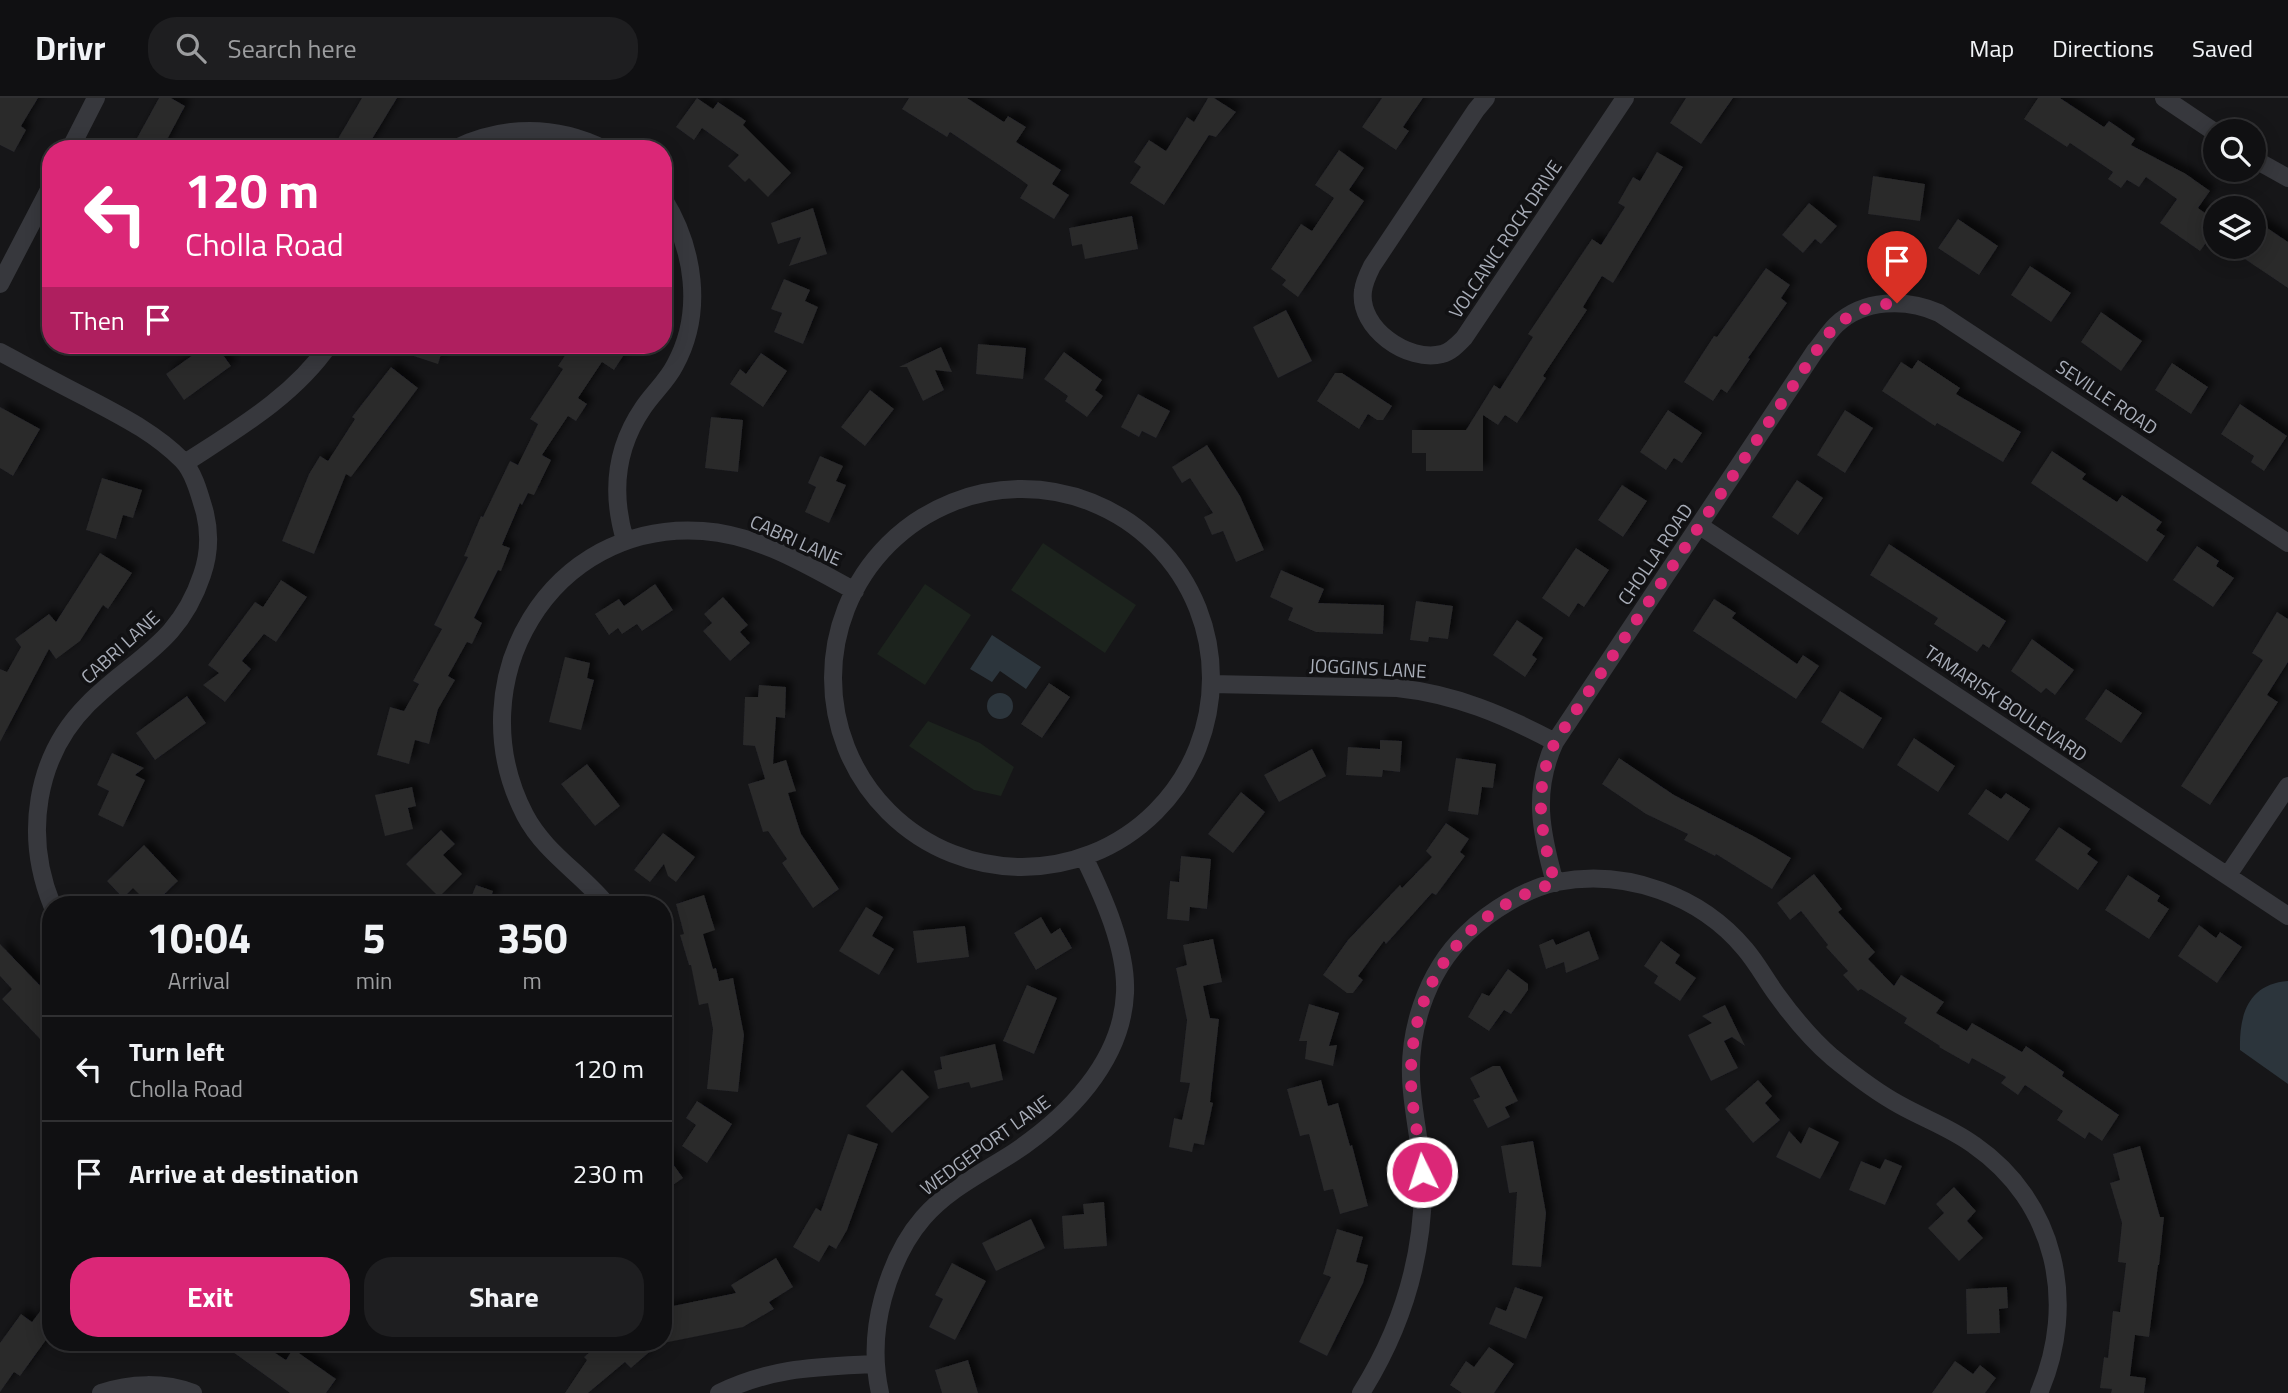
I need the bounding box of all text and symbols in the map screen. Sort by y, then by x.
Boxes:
search box [148,17,638,80]
text: Drivr [35,23,106,73]
icon: search [172,29,210,67]
text: Search here [228,29,357,68]
text: Map [1969,30,2014,66]
text: Directions [2052,30,2154,66]
text: Saved [2192,30,2253,66]
map controls [2203,119,2266,259]
button: search [2203,119,2266,182]
text: 120 m [185,152,319,227]
street label: VOLCANIC ROCK DRIVE [1441,154,1569,324]
icon: left [70,168,161,259]
button: layers [2203,196,2266,259]
text: Cholla Road [185,220,344,268]
pin [1867,231,1927,303]
icon: arrive [1878,242,1916,280]
text: Then [70,301,125,340]
icon: arrive [139,301,177,339]
street label: SEVILLE ROAD [2051,352,2164,441]
street label: CHOLLA ROAD [1610,497,1699,610]
street label: CABRI LANE [746,506,847,573]
street label: CABRI LANE [74,603,166,690]
street label: TAMARISK BOULEVARD [1919,637,2094,768]
street label: JOGGINS LANE [1309,650,1427,685]
text: 10:04 [146,905,251,969]
text: 5 [362,905,386,969]
text: 350 [497,905,567,969]
text: Arrival [168,963,230,998]
text: min [356,963,392,998]
text: m [523,963,542,998]
text: Turn left [129,1032,224,1071]
text: 120 m [573,1049,644,1088]
icon: left [70,1050,108,1088]
text: Cholla Road [129,1071,243,1106]
street label: WEDGEPORT LANE [913,1087,1056,1202]
position arrow [1385,1135,1459,1209]
text: Arrive at destination [129,1154,359,1193]
text: 230 m [573,1154,644,1193]
icon: arrive [70,1155,108,1193]
button: Exit [70,1257,350,1337]
button: Share [364,1257,644,1337]

